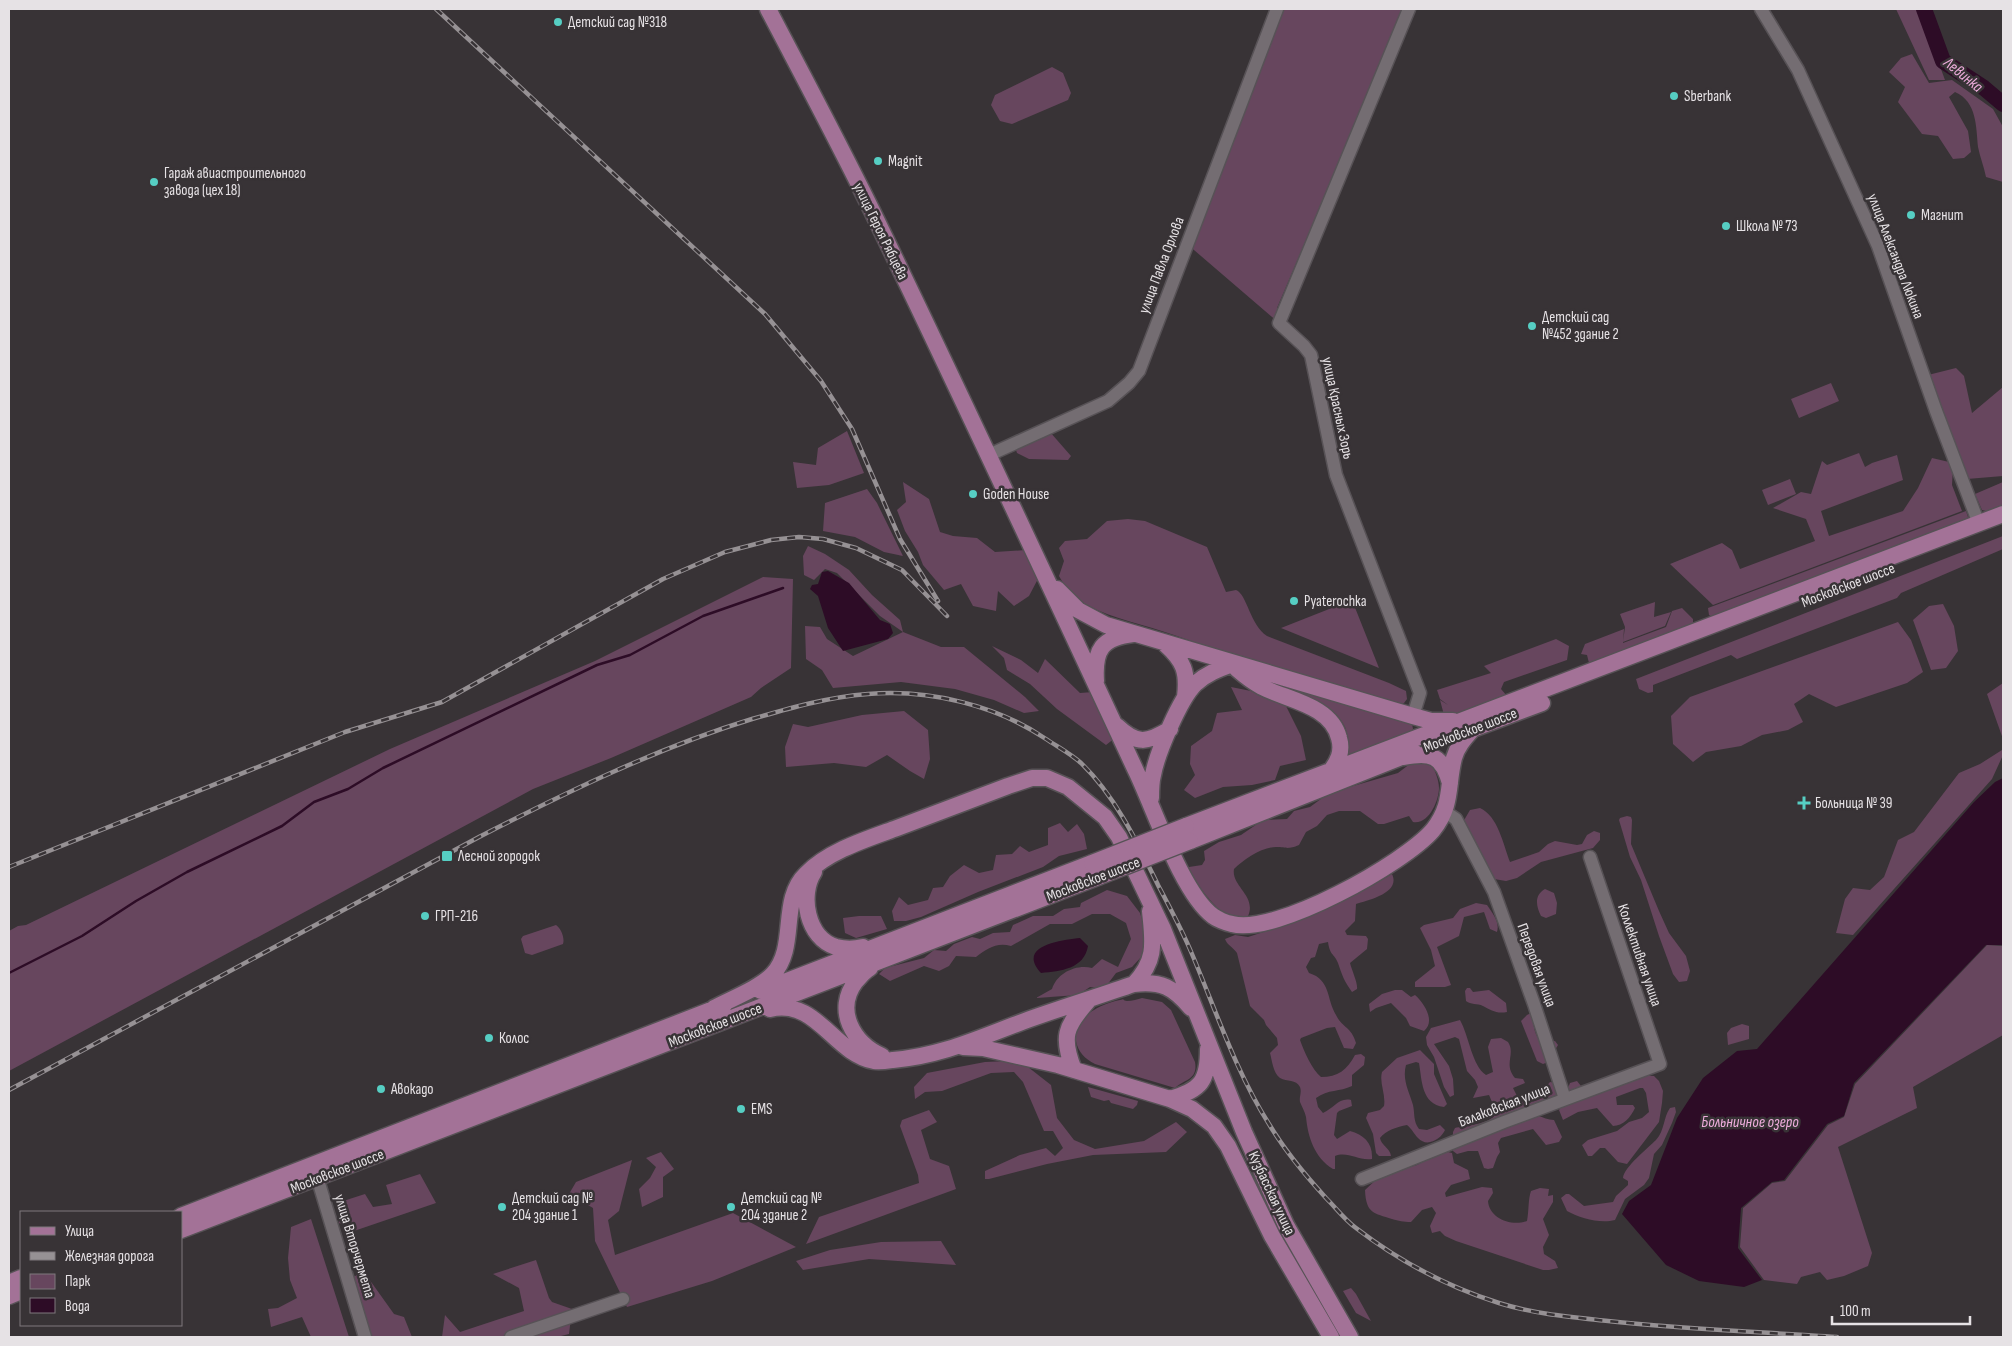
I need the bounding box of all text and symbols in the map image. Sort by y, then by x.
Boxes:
place label: Детский сад №318 [568,13,667,32]
marker: Детский сад №318 [552,16,564,28]
water label: Левинка [1939,53,1987,97]
place label: Sberbank [1684,87,1731,106]
marker: Sberbank [1668,90,1680,102]
place label: Magnit [888,152,923,171]
marker: Magnit [872,155,884,167]
place label: Гараж авиастроительного завода (цех 18) [164,164,306,200]
marker: Гараж авиастроительного завода (цех 18) [148,176,160,188]
street label: улица Героя Рябцева [849,180,912,283]
street label: улица Александра Люкина [1863,191,1928,322]
place label: Магнит [1921,206,1963,225]
marker: Магнит [1905,209,1917,221]
street label: улица Павла Орлова [1134,214,1189,316]
place label: Школа № 73 [1736,217,1798,236]
marker: Школа № 73 [1720,220,1732,232]
place label: Детский сад №452 здание 2 [1542,308,1619,344]
marker: Детский сад №452 здание 2 [1526,320,1538,332]
street label: улица Красных Зорь [1317,355,1358,461]
place label: Goden House [983,485,1049,504]
marker: Goden House [967,488,979,500]
street label: Московское шоссе [1799,559,1898,612]
place label: Pyaterochka [1304,592,1367,611]
marker: Pyaterochka [1288,595,1300,607]
street label: Московское шоссе [1421,704,1520,757]
place label: Больница № 39 [1815,794,1893,813]
marker: Больница № 39 [1797,796,1811,810]
place label: Лесной городок [457,847,540,866]
marker: Лесной городок [440,849,454,863]
street label: Московское шоссе [1044,853,1143,906]
street label: Коллективная улица [1613,901,1666,1009]
place label: ГРП-216 [435,907,478,926]
marker: ГРП-216 [419,910,431,922]
street label: Передовая улица [1513,921,1561,1010]
street label: Московское шоссе [666,999,765,1052]
place label: Колос [499,1029,529,1048]
marker: Колос [483,1032,495,1044]
street label: Балаковская улица [1456,1079,1553,1132]
place label: Авокадо [390,1080,434,1099]
marker: Авокадо [375,1083,387,1095]
place label: EMS [751,1100,773,1119]
marker: EMS [735,1103,747,1115]
water label: Больничное озеро [1701,1113,1799,1132]
street label: Московское шоссе [288,1145,387,1198]
street label: Кузбасская улица [1244,1148,1299,1238]
place label: Детский сад № 204 здание 1 [512,1189,593,1225]
place label: Детский сад № 204 здание 2 [741,1189,822,1225]
street label: улица Вторчермета [330,1192,379,1300]
marker: Детский сад № 204 здание 1 [496,1201,508,1213]
marker: Детский сад № 204 здание 2 [725,1201,737,1213]
legend [20,1211,182,1326]
text: Улица [65,1222,94,1241]
text: Железная дорога [65,1247,154,1266]
text: Парк [65,1272,91,1291]
scale bar [1832,1294,1970,1326]
text: Вода [65,1297,90,1316]
text: 100 m [1840,1302,1871,1321]

